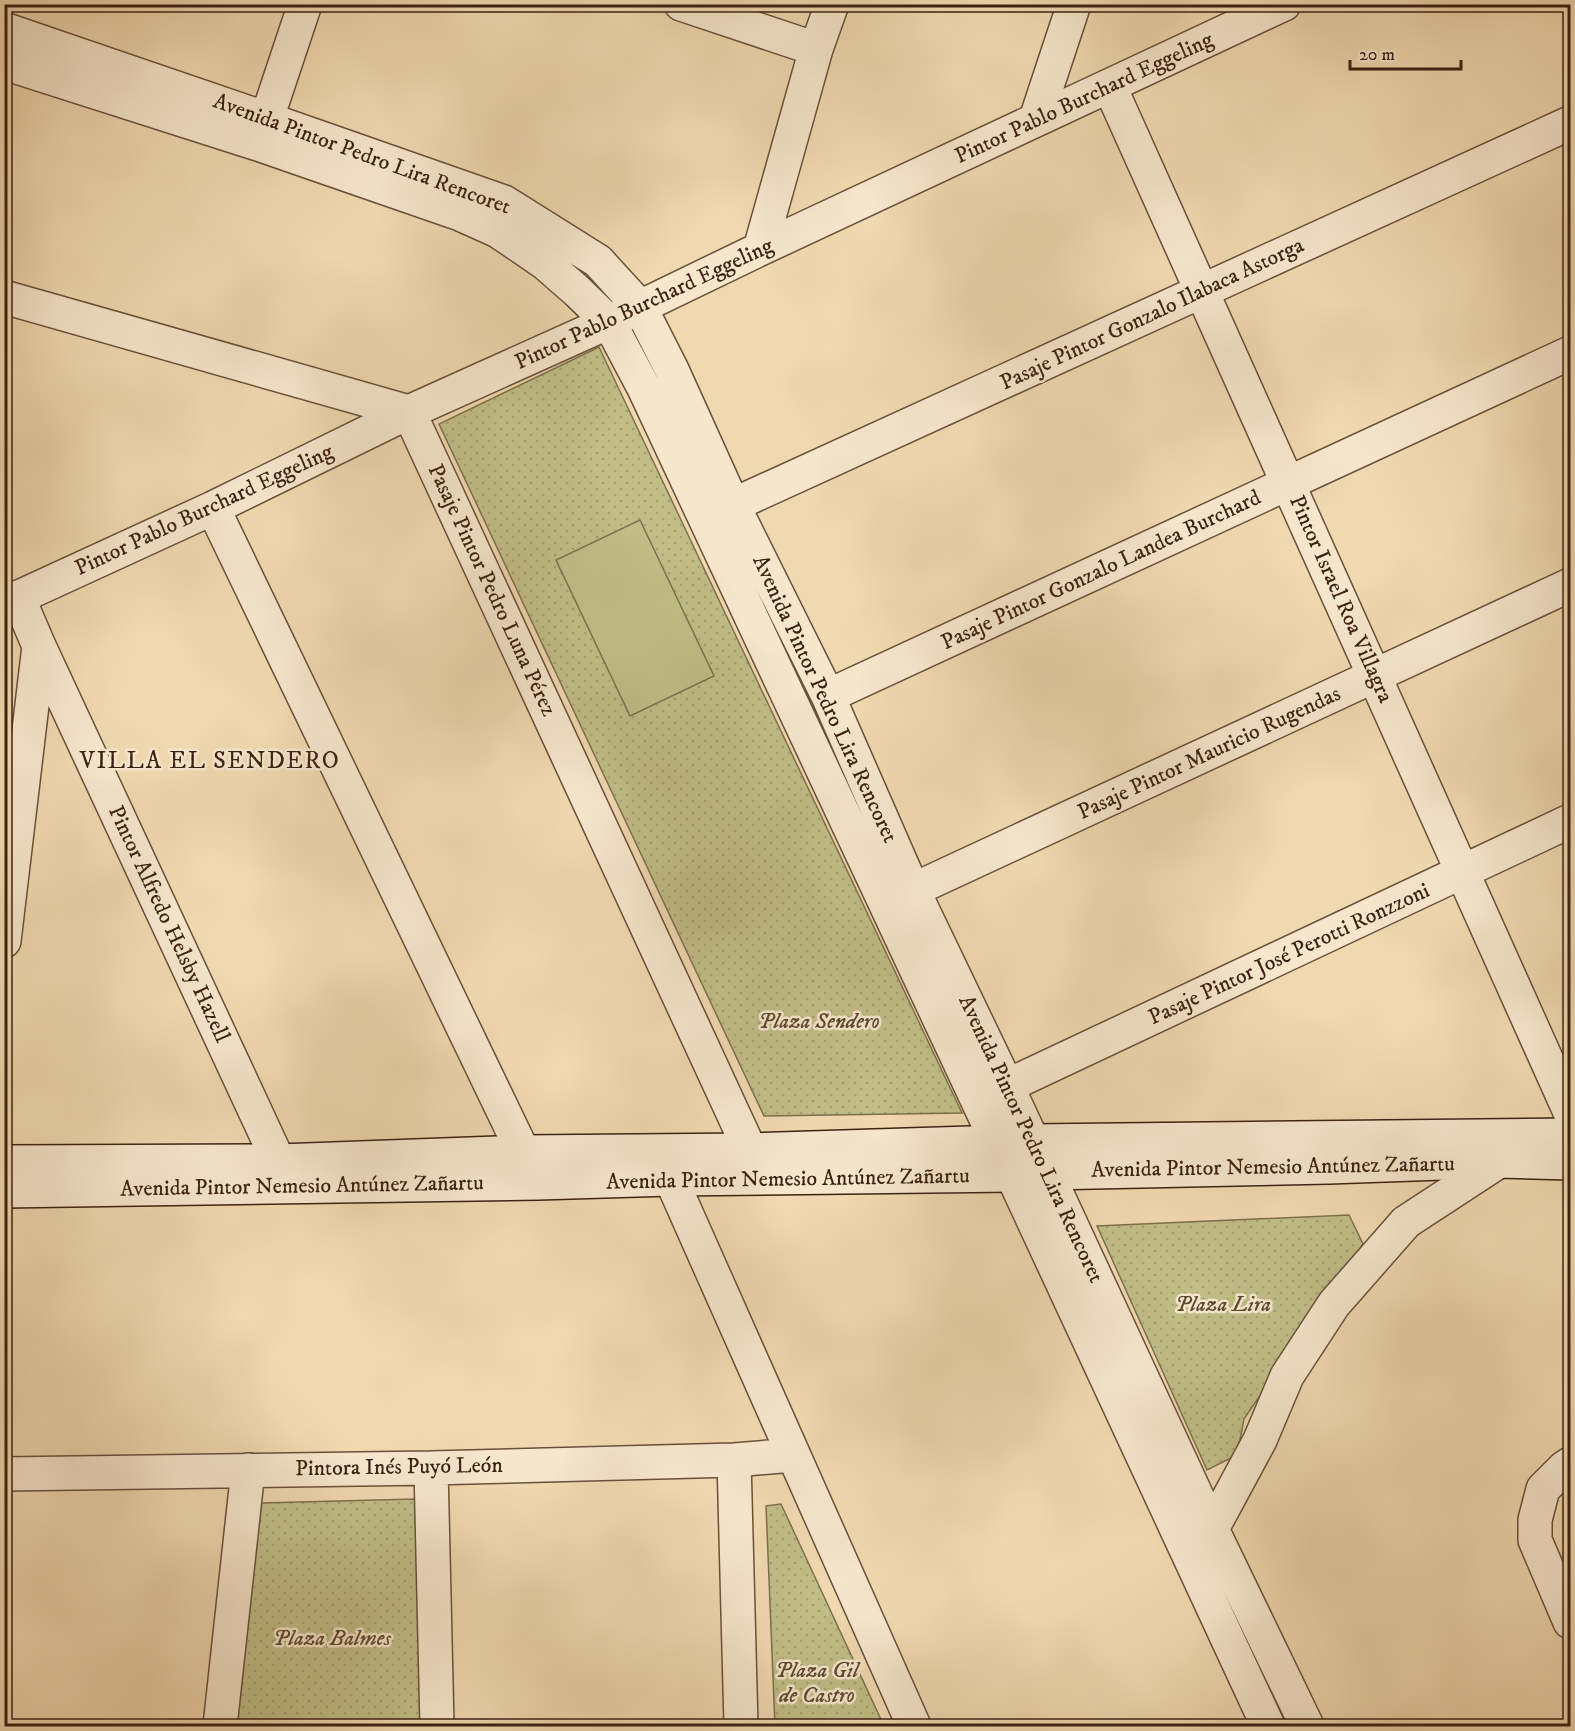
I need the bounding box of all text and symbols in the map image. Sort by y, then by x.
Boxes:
street label: Pintor Pablo Burchard Eggeling [950,26,1218,170]
scale bar [1350,33,1461,71]
text: 20 m [1359,44,1395,66]
street label: Avenida Pintor Pedro Lira Rencoret [210,88,514,220]
street label: Pasaje Pintor Gonzalo Ilabaca Astorga [996,231,1309,396]
street label: Pintor Pablo Burchard Eggeling [510,232,778,376]
street label: Pintor Pablo Burchard Eggeling [70,438,338,582]
street label: Pasaje Pintor Pedro Luna Pérez [422,460,563,721]
street label: Pasaje Pintor Gonzalo Landea Burchard [937,484,1265,656]
street label: Pintor Israel Roa Villagra [1283,491,1399,708]
street label: Avenida Pintor Pedro Lira Rencoret [746,551,904,847]
street label: Pasaje Pintor Mauricio Rugendas [1073,680,1345,826]
district label: VILLA EL SENDERO [79,746,340,776]
street label: Pintor Alfredo Helsby Hazell [102,801,236,1047]
street label: Pasaje Pintor José Perotti Ronzzoni [1144,877,1434,1031]
street label: Avenida Pintor Pedro Lira Rencoret [952,991,1110,1287]
park label: Plaza Sendero [758,1008,880,1035]
street label: Avenida Pintor Nemesio Antúnez Zañartu [1091,1150,1455,1184]
street label: Avenida Pintor Nemesio Antúnez Zañartu [606,1162,970,1196]
street label: Avenida Pintor Nemesio Antúnez Zañartu [120,1169,484,1203]
park label: Plaza Lira [1175,1291,1271,1318]
street label: Pintora Inés Puyó León [295,1452,504,1482]
park label: Plaza Balmes [273,1625,392,1652]
park label: Plaza Gil de Castro [775,1657,861,1709]

